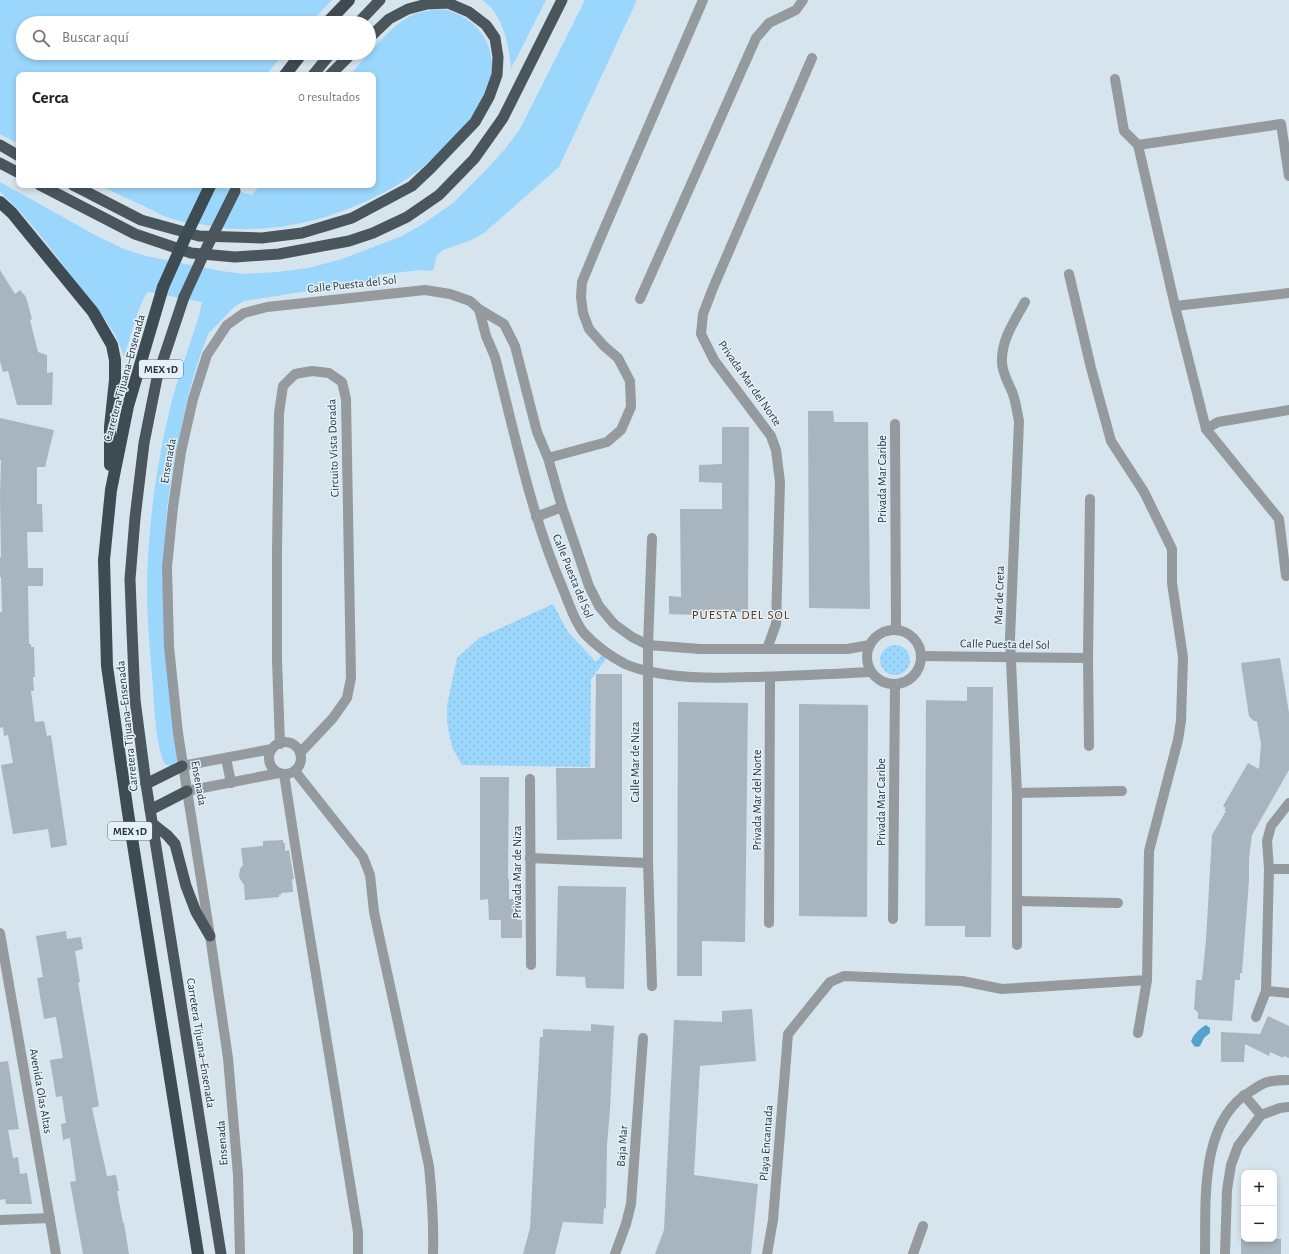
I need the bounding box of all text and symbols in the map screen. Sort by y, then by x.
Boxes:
search box [16,16,376,60]
icon: search [30,27,52,49]
text: Buscar aquí [62,30,129,45]
text: Cerca [32,89,69,106]
text: 0 resultados [298,91,360,104]
street label: Calle Puesta del Sol [307,273,397,295]
street label: Carretera Tijuana–Ensenada [101,313,148,443]
street label: Privada Mar del Norte [716,338,784,428]
road number: MEX 1D [139,360,183,378]
street label: Circuito Vista Dorada [325,398,341,497]
street label: Privada Mar Caribe [876,435,888,523]
street label: Ensenada [158,437,178,484]
street label: Calle Puesta del Sol [551,532,595,620]
street label: Mar de Creta [992,565,1006,625]
district label: PUESTA DEL SOL [692,609,790,622]
street label: Calle Puesta del Sol [960,637,1050,651]
street label: Carretera Tijuana–Ensenada [114,660,141,792]
street label: Calle Mar de Niza [629,721,641,803]
street label: Privada Mar del Norte [751,749,763,851]
street label: Privada Mar Caribe [875,758,887,846]
street label: Ensenada [189,760,209,807]
road number: MEX 1D [108,822,152,840]
street label: Privada Mar de Niza [511,825,523,918]
street label: Carretera Tijuana–Ensenada [184,977,217,1109]
street label: Avenida Olas Altas [28,1047,54,1135]
street label: Playa Encantada [757,1104,776,1181]
street label: Ensenada [214,1120,230,1166]
street label: Baja Mar [615,1125,630,1167]
map controls [1241,1170,1277,1242]
button: + [1241,1170,1277,1206]
button: − [1241,1206,1277,1242]

